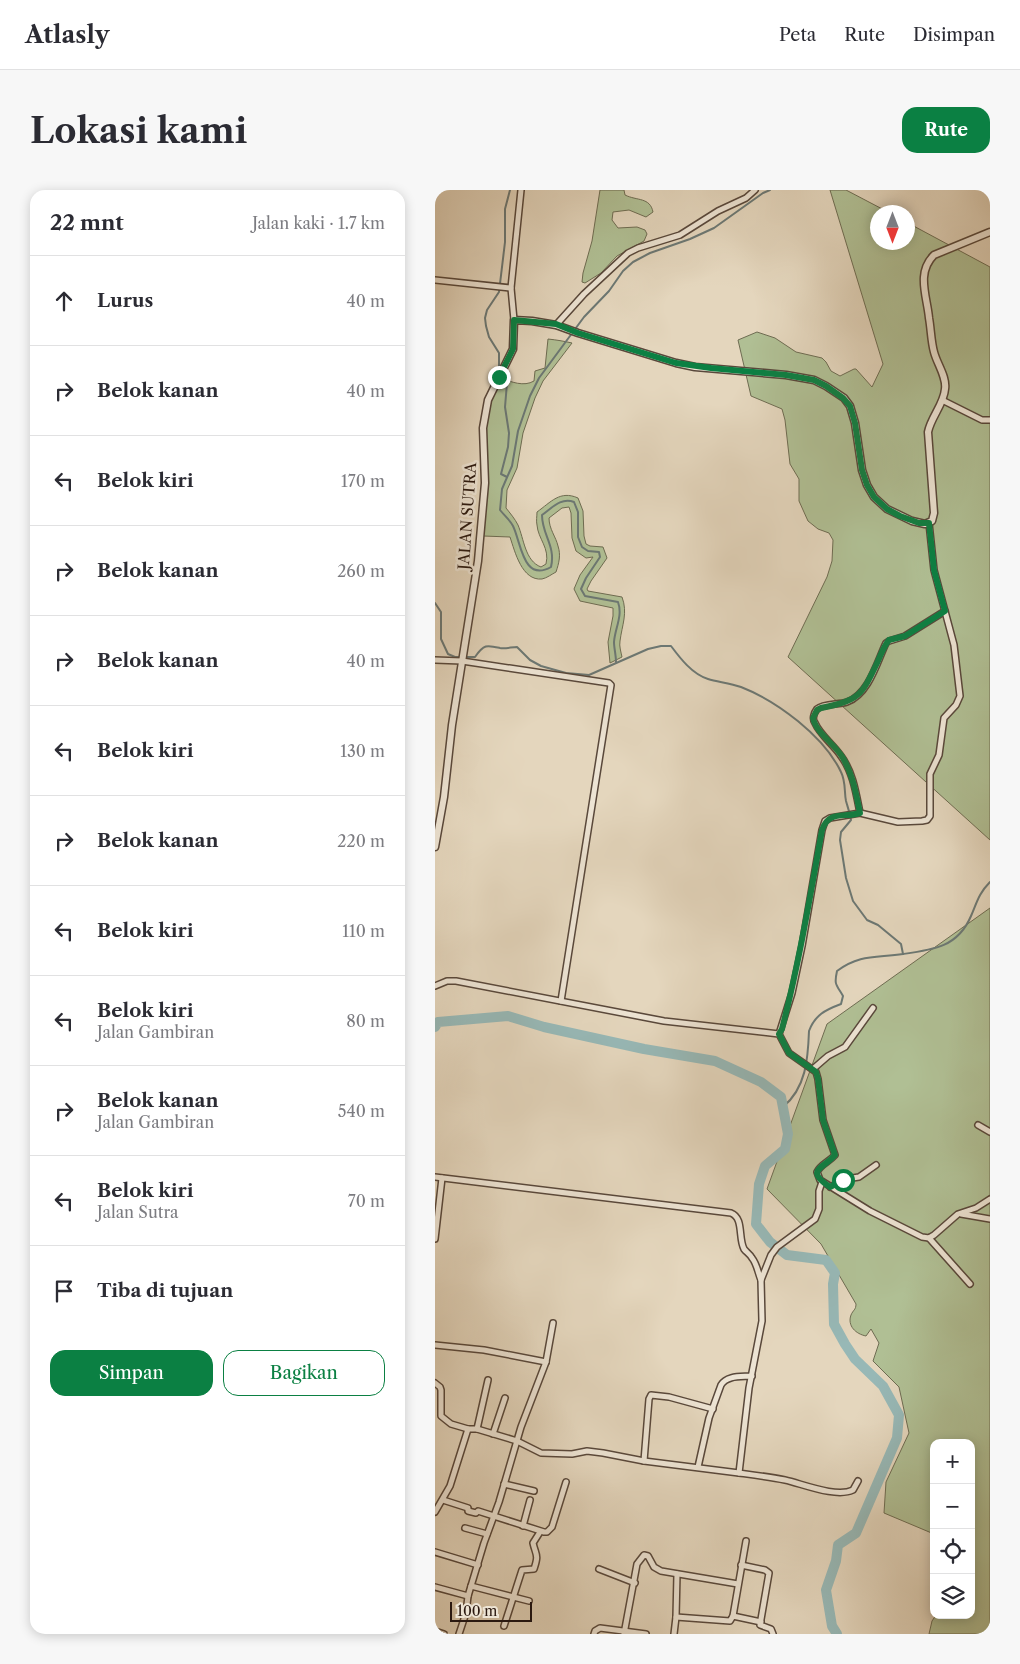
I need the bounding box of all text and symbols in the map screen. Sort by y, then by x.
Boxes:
text: Atlasly [25,20,109,49]
text: Peta [779,24,816,46]
text: Rute [844,24,885,46]
text: Disimpan [913,24,995,46]
button: Rute [902,107,990,153]
text: Lokasi kami [30,109,247,152]
north arrow [870,205,915,250]
text: 22 mnt [50,210,124,235]
text: Jalan kaki · 1.7 km [252,213,385,233]
icon: ahead [50,287,78,315]
text: Lurus [97,289,153,312]
text: 40 m [346,291,385,311]
route end [488,366,511,389]
icon: right [50,377,78,405]
text: Belok kanan [97,379,219,402]
text: 40 m [346,381,385,401]
street label: JALAN SUTRA [454,461,480,572]
icon: left [50,467,78,495]
text: Belok kiri [97,469,194,492]
text: 170 m [341,471,385,491]
icon: right [50,557,78,585]
text: Belok kanan [97,559,219,582]
text: 260 m [337,561,385,581]
icon: right [50,647,78,675]
text: Belok kanan [97,649,219,672]
text: 40 m [346,651,385,671]
icon: left [50,737,78,765]
text: Belok kiri [97,739,194,762]
text: 130 m [340,741,385,761]
icon: right [50,827,78,855]
text: Belok kanan [97,829,219,852]
text: 220 m [337,831,385,851]
icon: left [50,917,78,945]
text: Belok kiri [97,919,194,942]
text: 110 m [342,921,385,941]
text: Belok kiri [97,999,194,1022]
icon: left [50,1007,78,1035]
text: 80 m [346,1011,385,1031]
text: Jalan Gambiran [97,1022,214,1042]
text: Belok kanan [97,1089,219,1112]
icon: right [50,1097,78,1125]
text: 540 m [338,1101,385,1121]
text: Jalan Gambiran [97,1112,214,1132]
route start [832,1169,855,1192]
text: Belok kiri [97,1179,194,1202]
icon: left [50,1187,78,1215]
text: 70 m [348,1191,385,1211]
text: Jalan Sutra [97,1202,179,1222]
icon: arrive [50,1277,78,1305]
text: Tiba di tujuan [97,1279,233,1302]
button: Simpan [50,1350,213,1396]
button: Bagikan [223,1350,385,1396]
map controls [930,1439,975,1619]
button: + [930,1439,975,1484]
button: − [930,1484,975,1529]
button: locate [930,1529,975,1574]
button: layers [930,1574,975,1619]
scale bar [450,1599,533,1622]
text: 100 m [457,1602,497,1620]

